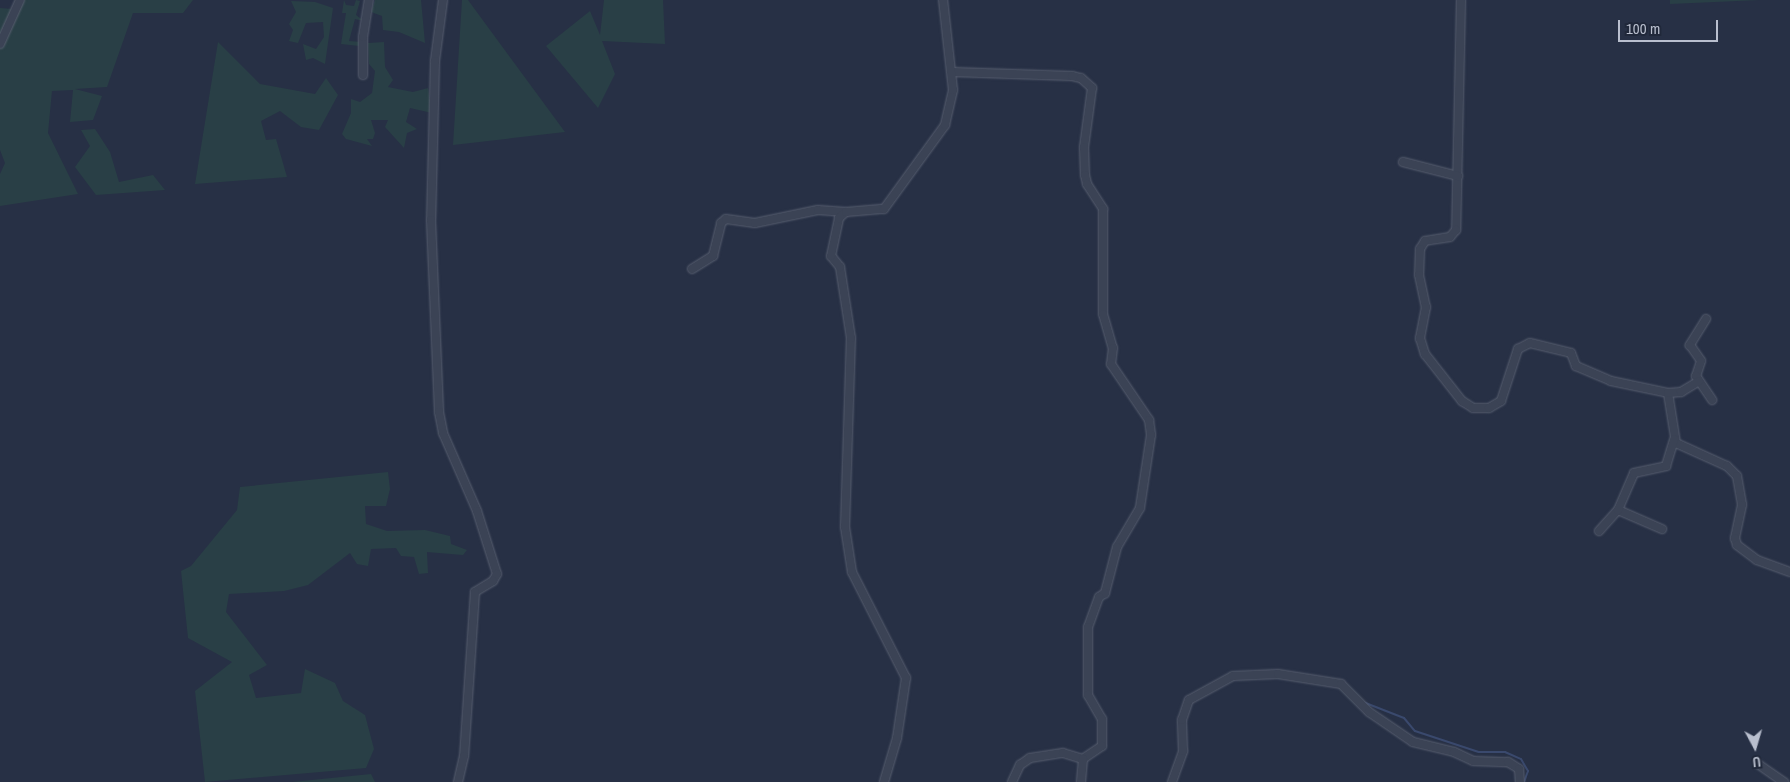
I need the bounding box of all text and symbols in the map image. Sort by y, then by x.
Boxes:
scale bar [1620,10,1720,42]
text: 100 m [1626,18,1660,39]
north arrow [1730,722,1780,772]
text: U [1752,753,1762,771]

